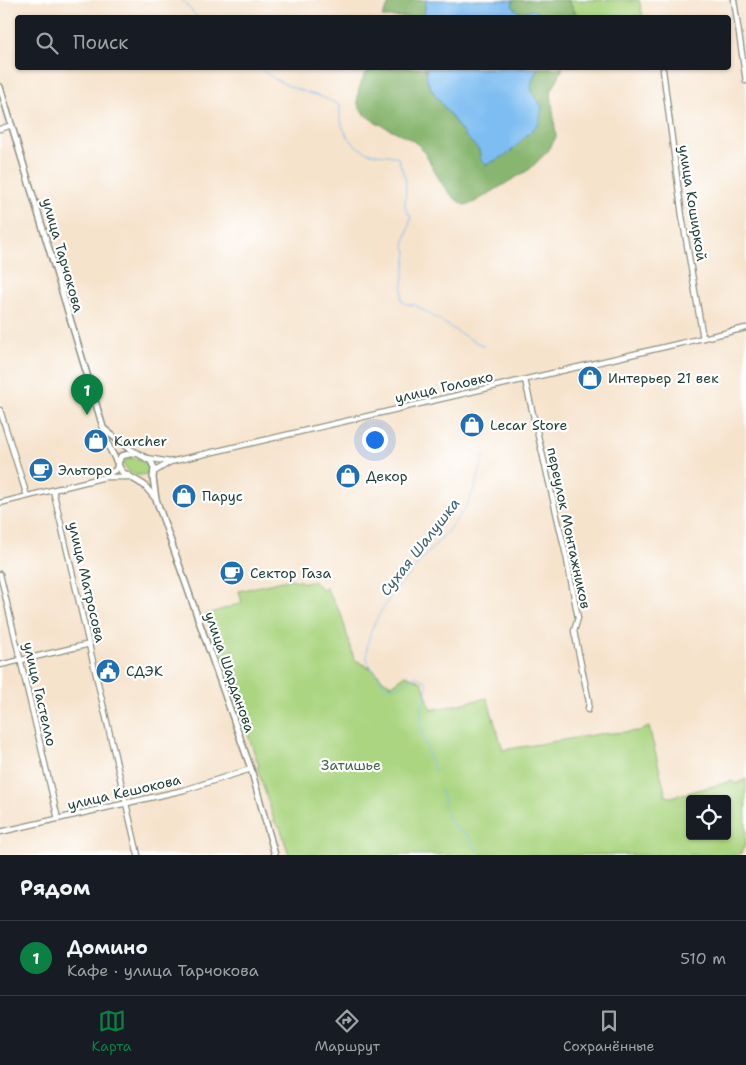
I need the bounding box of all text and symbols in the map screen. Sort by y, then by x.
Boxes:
search box [15,15,731,70]
icon: search [33,29,61,57]
text: Поиск [73,30,128,55]
street label: улица Коширкой [675,143,711,263]
street label: улица Тарчокова [38,196,88,314]
shop icon: Интерьер 21 век [577,365,603,391]
street label: улица Головко [393,367,495,407]
place label: Интерьер 21 век [608,369,719,387]
pin: 1 [71,374,103,415]
shop icon: Lecar Store [459,412,485,438]
place label: Lecar Store [490,416,567,434]
your location [362,427,388,453]
shop icon: Kаrcher [83,428,109,454]
place label: Kаrcher [114,432,168,450]
street label: переулок Монтажников [543,446,595,610]
cafe icon: Эльторо [28,457,54,483]
place label: Эльторо [58,461,112,479]
shop icon: Декор [335,463,361,489]
place label: Декор [366,467,408,485]
shop icon: Парус [171,483,197,509]
place label: Парус [202,487,243,505]
water label: Сухая Шалушка [375,494,465,600]
street label: улица Матросова [64,520,110,645]
cafe icon: Сектор Газа [219,560,245,586]
place label: Сектор Газа [250,564,332,582]
street label: улица Шарданова [201,609,259,735]
street label: улица Гастелло [19,640,61,748]
public building icon: СДЭК [95,658,121,684]
place label: СДЭК [126,662,163,680]
park label: Затишье [321,756,381,774]
street label: улица Кешокова [66,770,183,814]
map controls [686,795,731,840]
button: locate [686,795,731,840]
text: Рядом [20,874,90,902]
text: Домино [67,935,148,960]
text: 1 [32,948,40,969]
text: 510 m [680,948,726,969]
text: Кафе · улица Тарчокова [67,960,259,981]
tab: Карта [92,1007,132,1055]
tab: Маршрут [315,1007,380,1055]
tab: Сохранённые [563,1007,654,1055]

